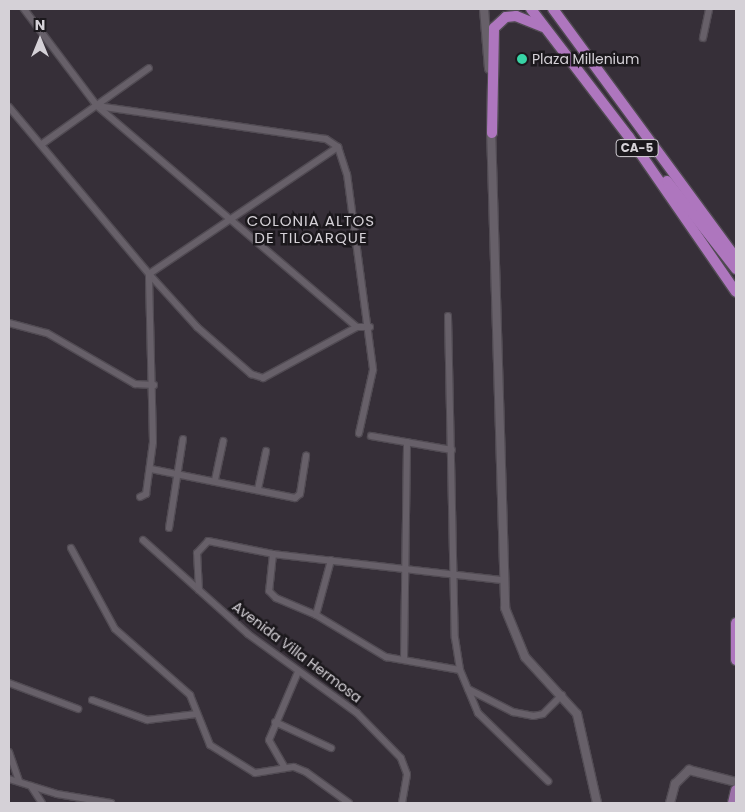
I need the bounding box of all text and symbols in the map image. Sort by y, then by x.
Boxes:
north arrow [15,15,65,65]
text: N [35,15,45,35]
place label: Plaza Millenium [532,51,639,67]
marker: Plaza Millenium [516,53,528,65]
road number: CA-5 [614,138,660,158]
district label: COLONIA ALTOS DE TILOARQUE [245,211,377,246]
street label: Avenida Villa Hermosa [229,598,365,706]

